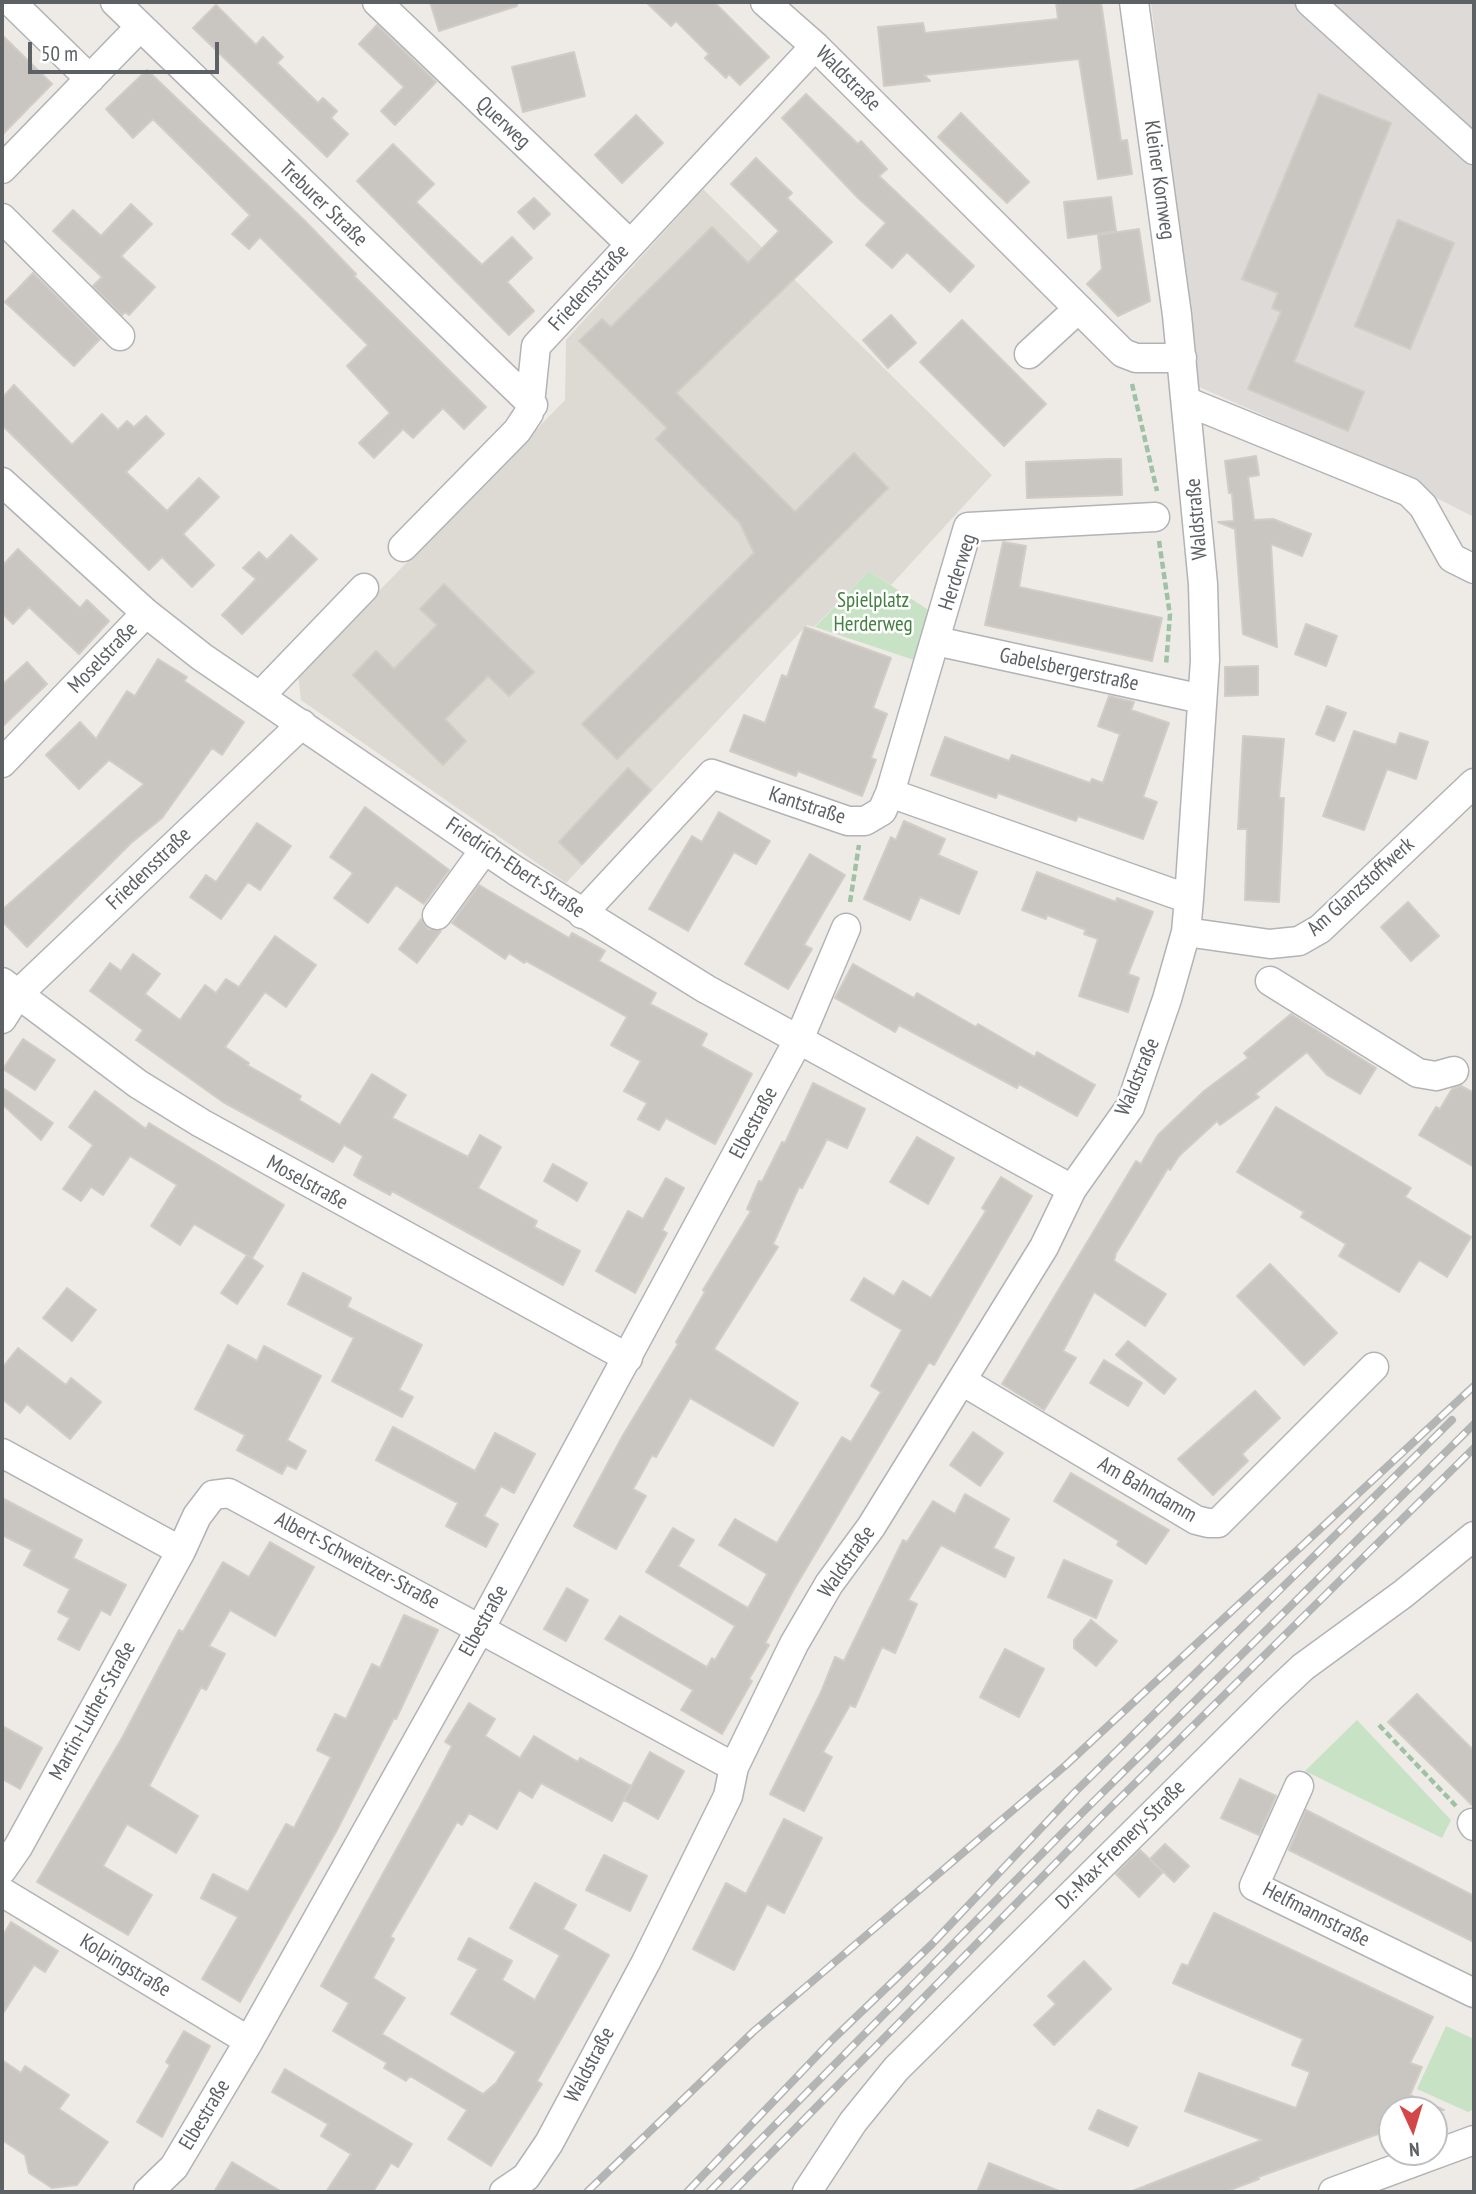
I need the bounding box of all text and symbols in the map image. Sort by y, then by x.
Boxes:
scale bar [32,28,222,72]
text: 50 m [41,40,78,67]
street label: Waldstraße [810,41,886,117]
street label: Querweg [471,92,535,154]
street label: Kleiner Kornweg [1138,119,1180,241]
street label: Treburer Straße [274,156,372,252]
street label: Friedensstraße [544,240,634,336]
street label: Waldstraße [1181,477,1213,561]
street label: Herderweg [934,531,982,613]
park label: Spielplatz Herderweg [834,588,912,638]
street label: Moselstraße [63,617,143,699]
street label: Gabelsbergerstraße [997,643,1141,697]
street label: Kantstraße [765,782,849,830]
street label: Friedrich-Ebert-Straße [441,812,589,924]
street label: Friedensstraße [102,823,196,915]
street label: Am Glanzstoffwerk [1302,832,1420,942]
street label: Waldstraße [1110,1034,1166,1120]
street label: Elbestraße [725,1083,783,1163]
street label: Moselstraße [262,1150,352,1216]
street label: Am Bahndamm [1093,1452,1201,1528]
street label: Albert-Schweitzer-Straße [270,1507,444,1615]
street label: Waldstraße [813,1521,881,1603]
street label: Elbestraße [454,1581,514,1661]
street label: Martin-Luther-Straße [44,1637,142,1785]
street label: Dr.-Max-Fremery-Straße [1051,1775,1191,1915]
street label: Helfmannstraße [1258,1877,1374,1953]
street label: Kolpingstraße [75,1929,175,2003]
street label: Waldstraße [560,2023,620,2107]
street label: Elbestraße [174,2075,236,2155]
north arrow [1378,2096,1448,2166]
text: N [1408,2138,1420,2162]

